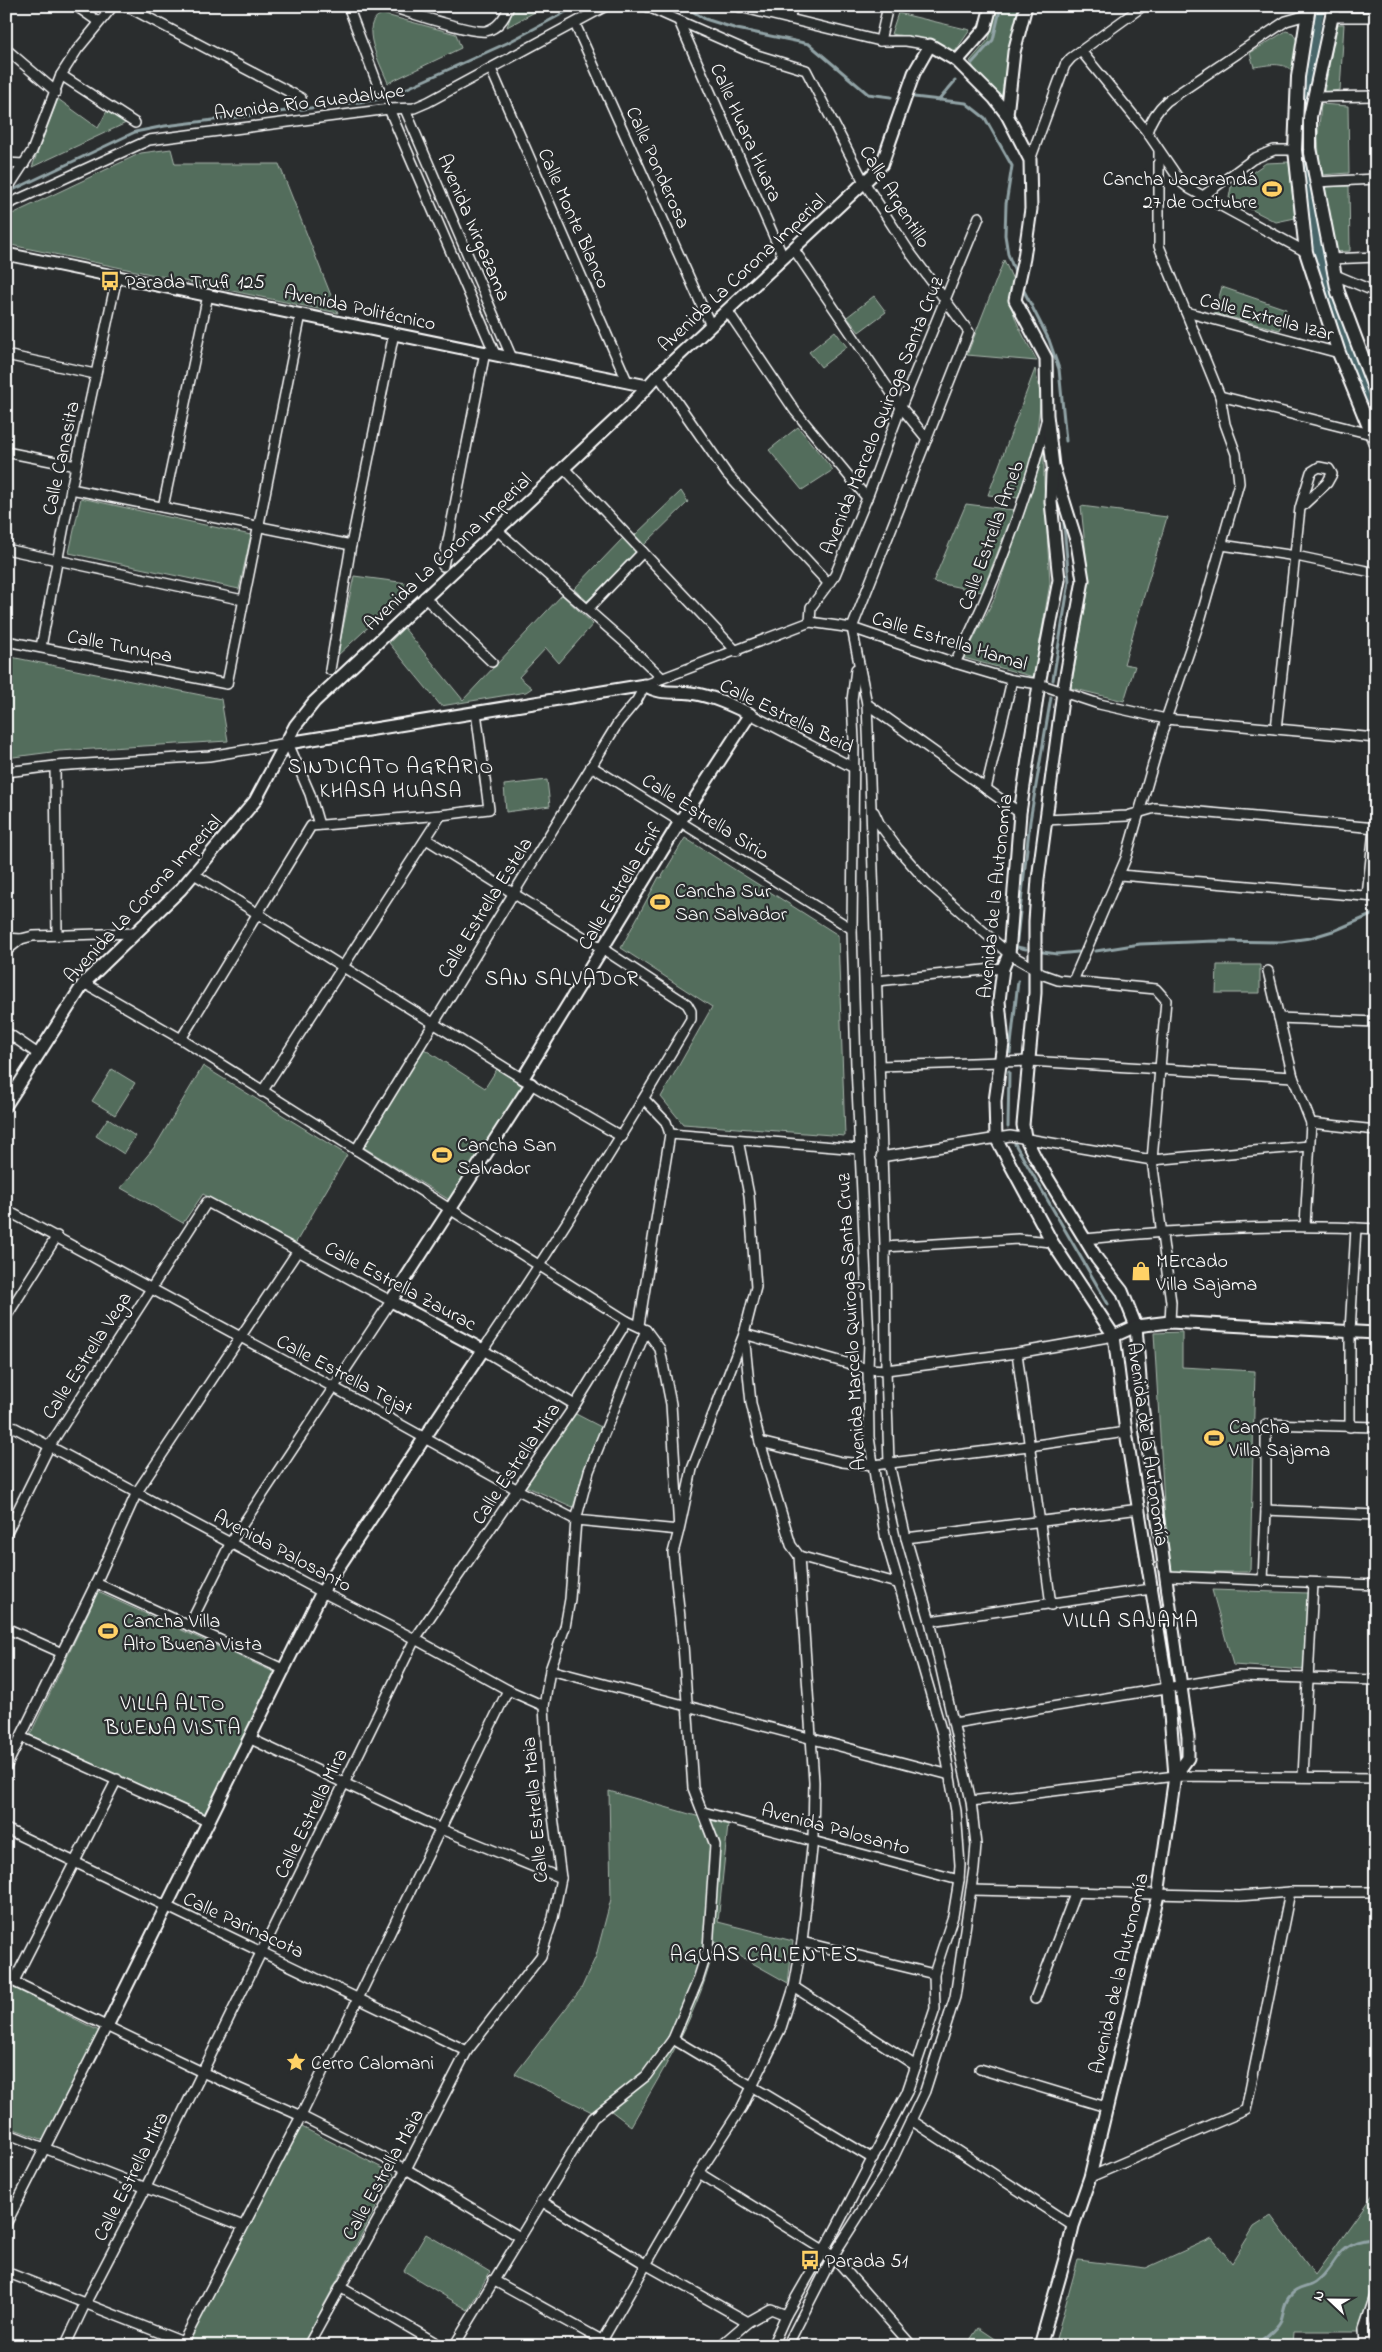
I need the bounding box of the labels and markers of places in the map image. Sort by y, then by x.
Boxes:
place label: Cancha Jacarandá 27 de Octubre [1103,166,1257,218]
sports icon: Cancha Jacarandá 27 de Octubre [1261,178,1283,200]
place label: Parada Trufi 125 [125,269,265,298]
bus stop icon: Parada Trufi 125 [99,270,121,292]
place label: Cancha Sur San Salvador [675,878,788,930]
sports icon: Cancha Sur San Salvador [649,891,671,913]
place label: Cancha San Salvador [457,1132,556,1184]
sports icon: Cancha San Salvador [431,1144,453,1166]
place label: MErcado Villa Sajama [1155,1248,1257,1300]
shop icon: MErcado Villa Sajama [1130,1260,1152,1282]
place label: Cancha Villa Sajama [1228,1414,1330,1466]
sports icon: Cancha Villa Sajama [1203,1427,1225,1449]
place label: Cancha Villa Alto Buena Vista [123,1608,262,1660]
sports icon: Cancha Villa Alto Buena Vista [97,1620,119,1642]
place label: Cerro Calomani [311,2050,434,2079]
place icon: Cerro Calomani [285,2051,307,2073]
place label: Parada 51 [825,2248,908,2277]
bus stop icon: Parada 51 [799,2249,821,2271]

